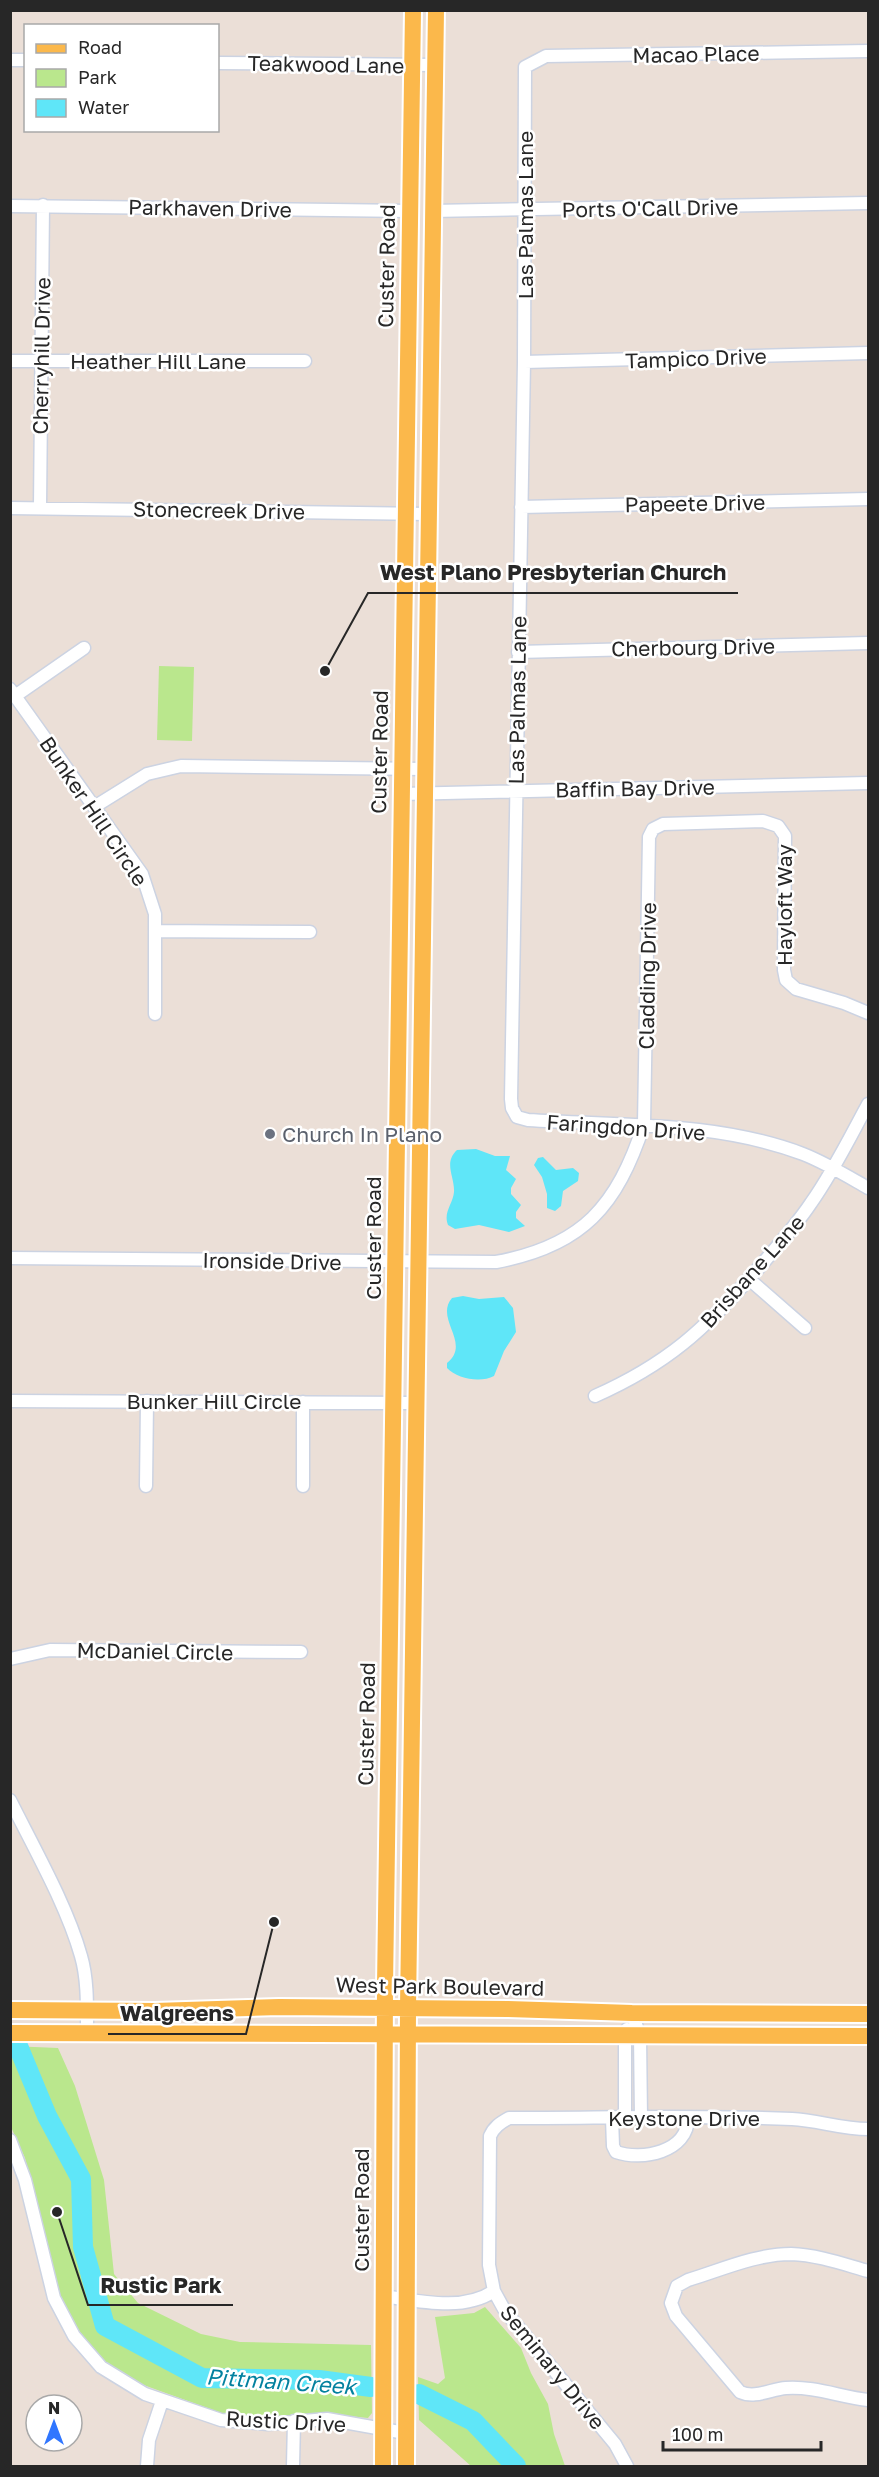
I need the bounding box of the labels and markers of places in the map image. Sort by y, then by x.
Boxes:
callout: West Plano Presbyterian Church [368,553,738,593]
place label: Church In Plano [282,1121,442,1147]
marker: Church In Plano [263,1127,277,1141]
callout: Walgreens [108,1994,246,2034]
callout: Rustic Park [88,2265,233,2305]

